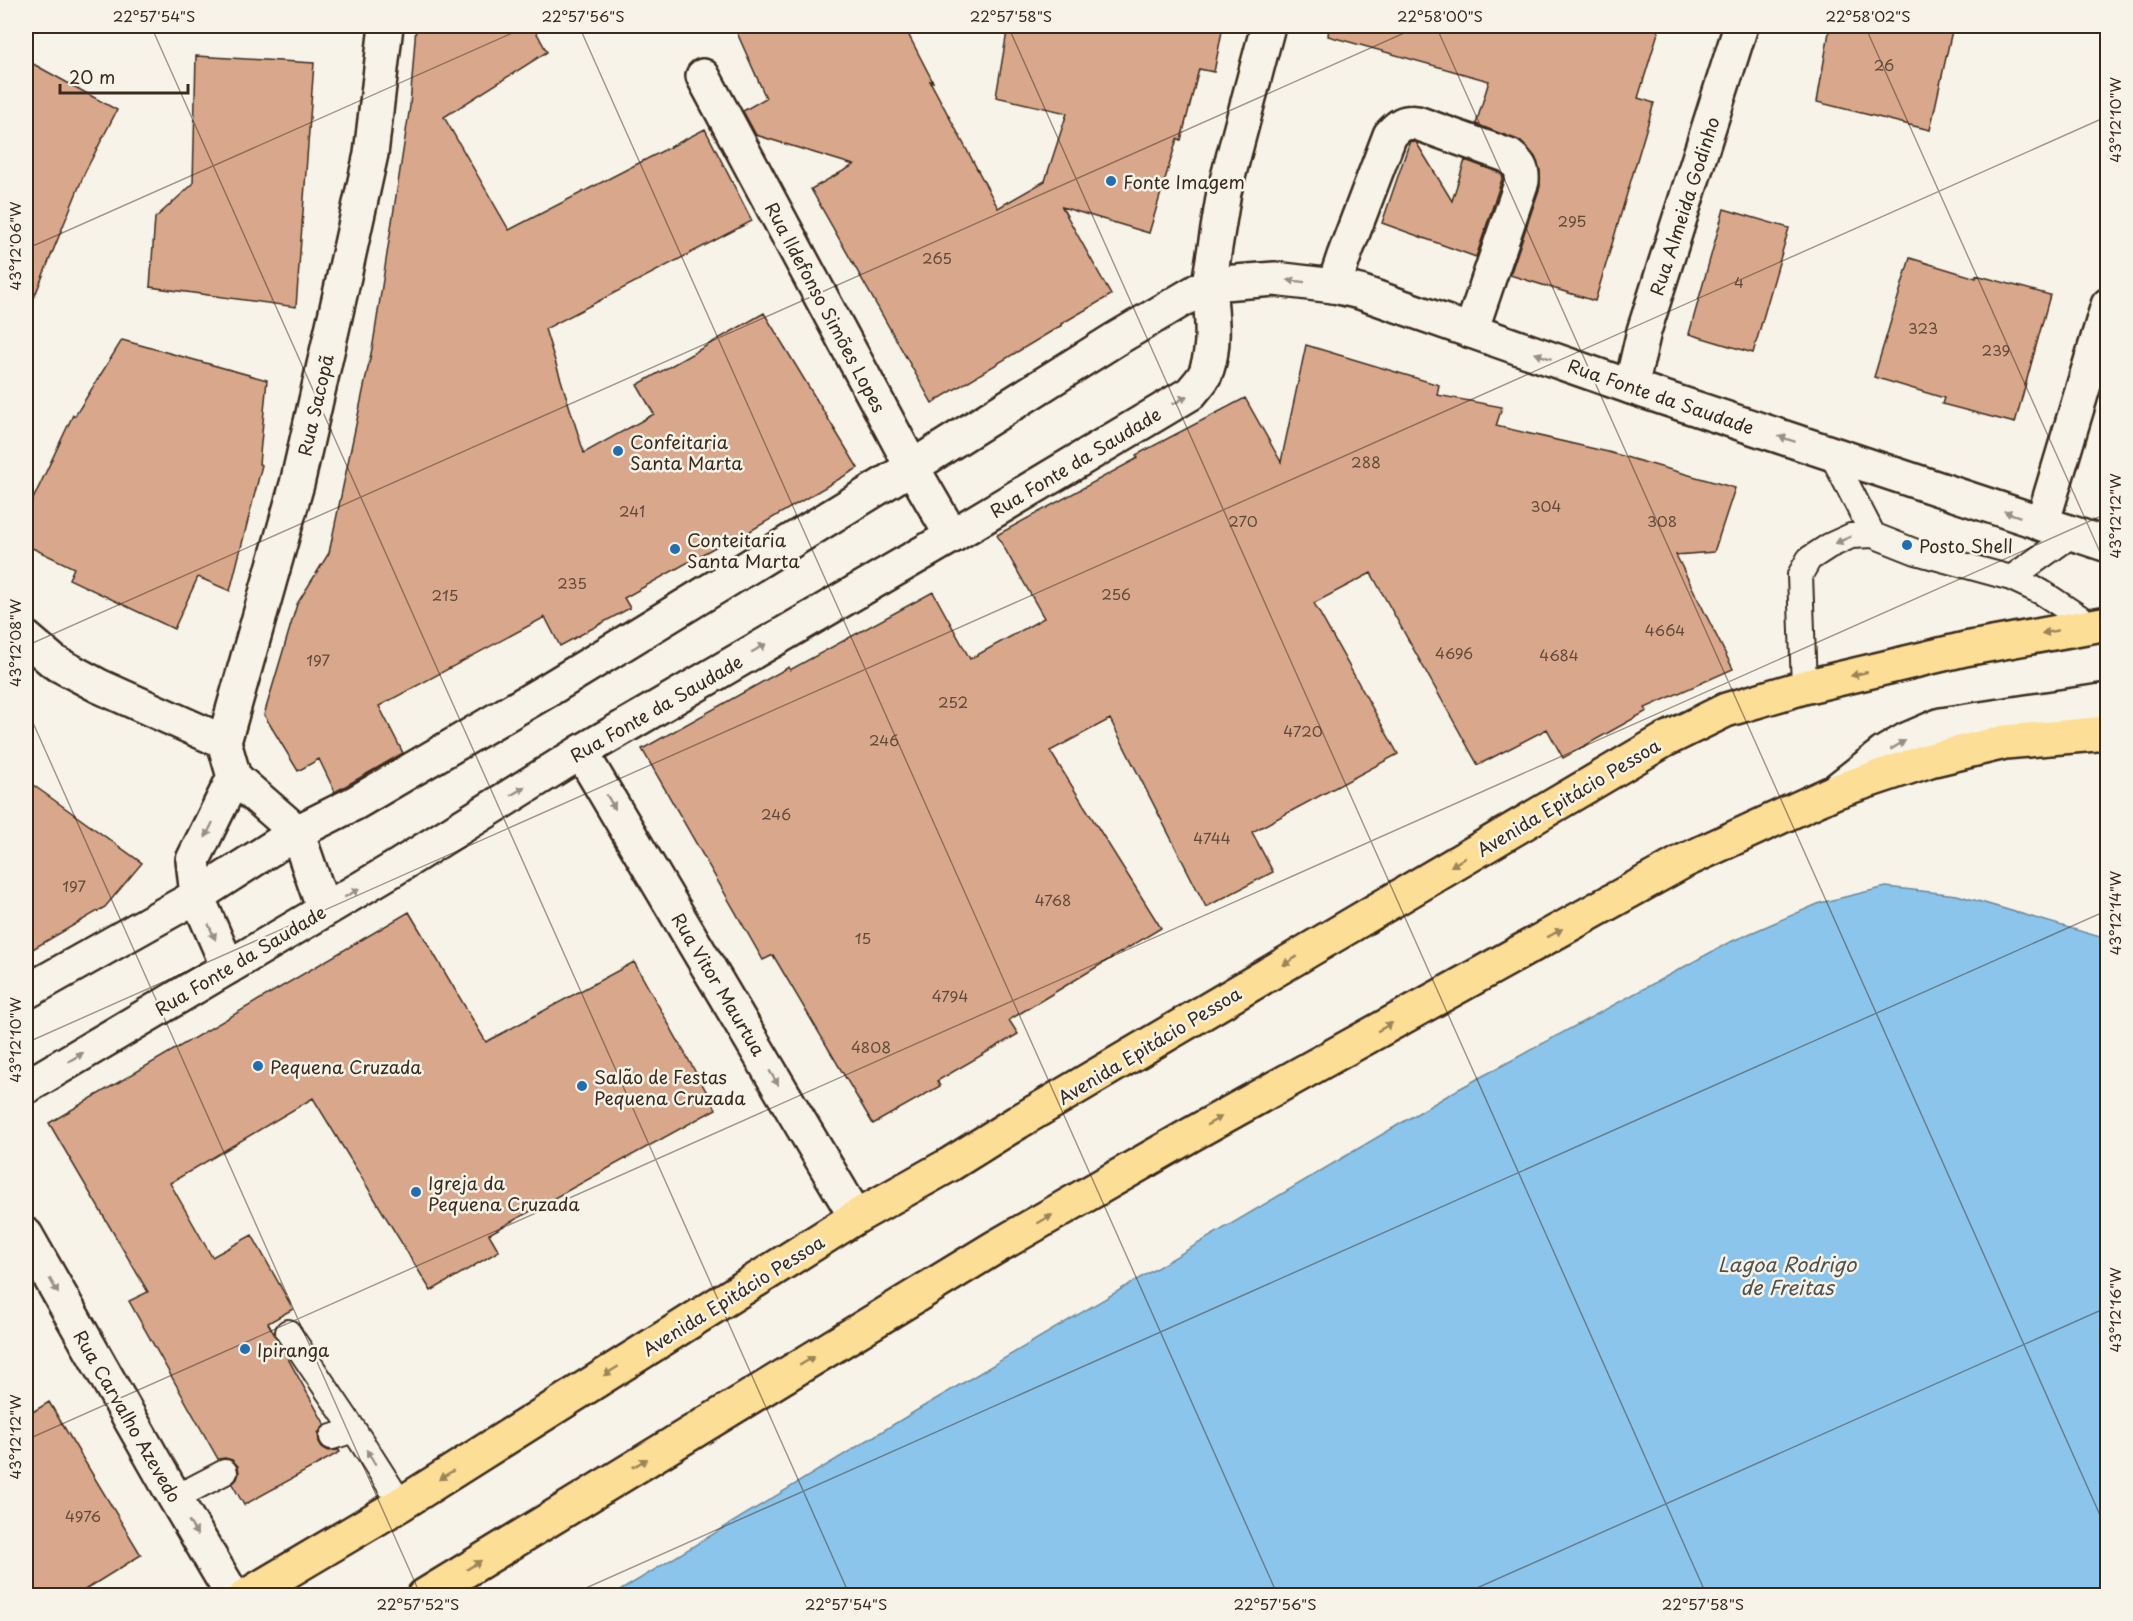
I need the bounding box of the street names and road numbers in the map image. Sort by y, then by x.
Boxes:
street label: Rua Almeida Godinho [1642,113,1726,299]
street label: Rua Ildefonso Simões Lopes [759,197,893,417]
street label: Rua Sacopã [290,351,340,459]
street label: Rua Fonte da Saudade [1564,351,1758,441]
street label: Rua Fonte da Saudade [984,400,1166,524]
street label: Rua Fonte da Saudade [565,647,747,769]
street label: Avenida Epitácio Pessoa [1471,731,1666,863]
street label: Rua Fonte da Saudade [149,898,331,1022]
street label: Rua Vitor Maurtua [666,907,773,1061]
street label: Avenida Epitácio Pessoa [1052,979,1247,1111]
street label: Avenida Epitácio Pessoa [637,1228,830,1362]
street label: Rua Carvalho Azevedo [68,1325,188,1507]

